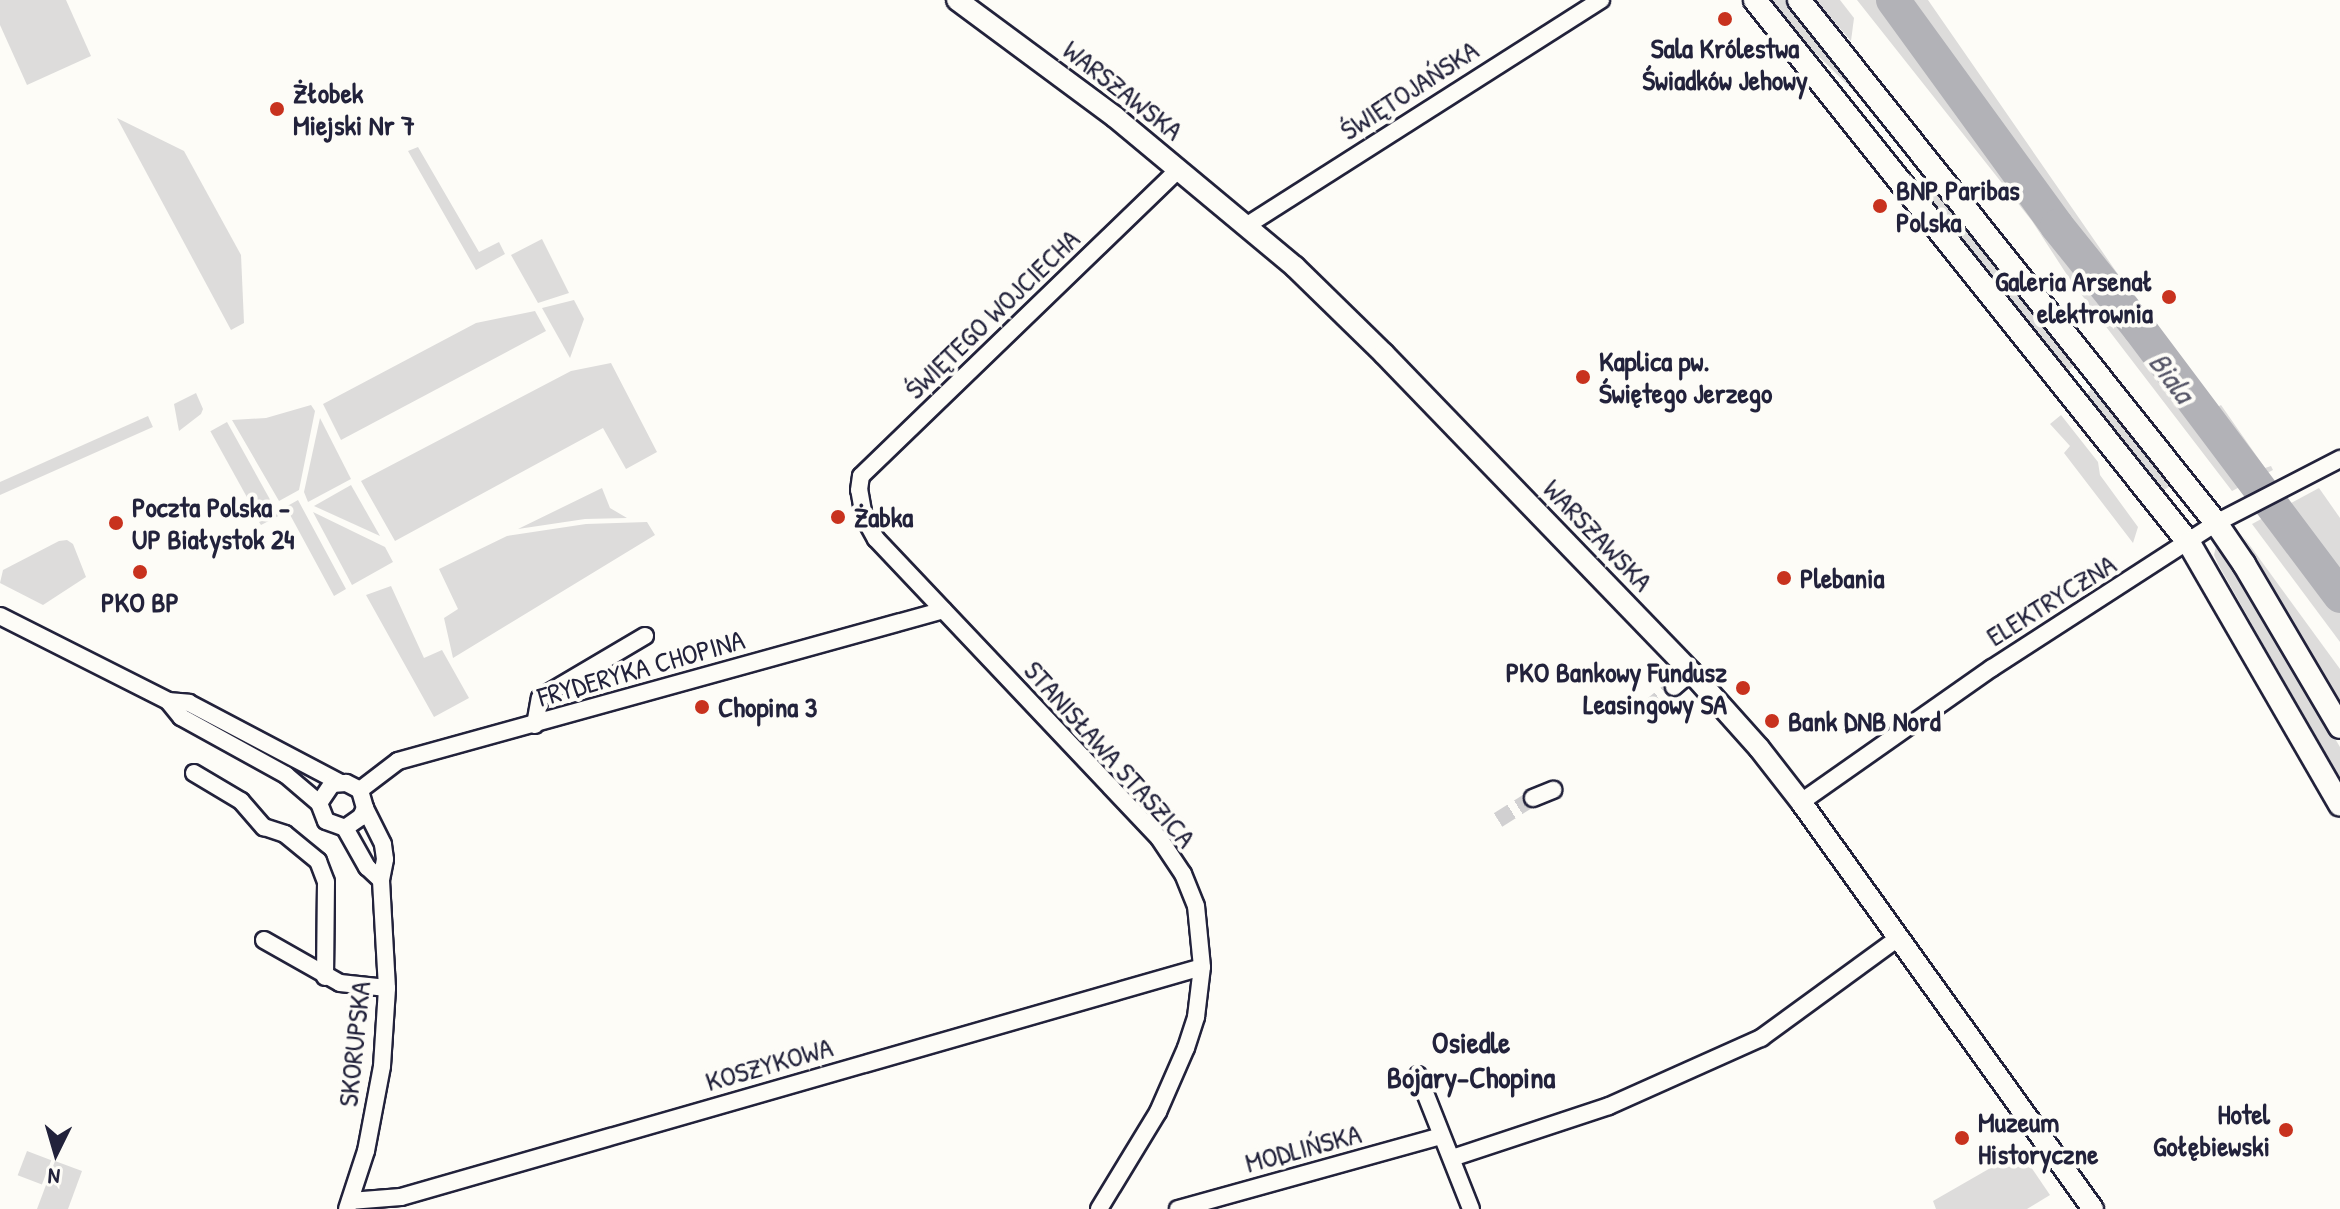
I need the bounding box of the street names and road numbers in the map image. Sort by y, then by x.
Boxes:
street label: WARSZAWSKA [1056,33,1190,147]
street label: ŚWIĘTOJAŃSKA [1334,33,1484,147]
street label: ŚWIĘTEGO WOJCIECHA [898,222,1086,406]
street label: WARSZAWSKA [1536,472,1660,598]
street label: ELEKTRYCZNA [1980,547,2122,653]
street label: FRYDERYKA CHOPINA [534,622,748,714]
street label: STANISŁAWA STASZICA [1017,654,1203,854]
street label: SKORUPSKA [331,980,377,1108]
street label: KOSZYKOWA [702,1030,836,1098]
street label: MODLIŃSKA [1241,1116,1365,1180]

